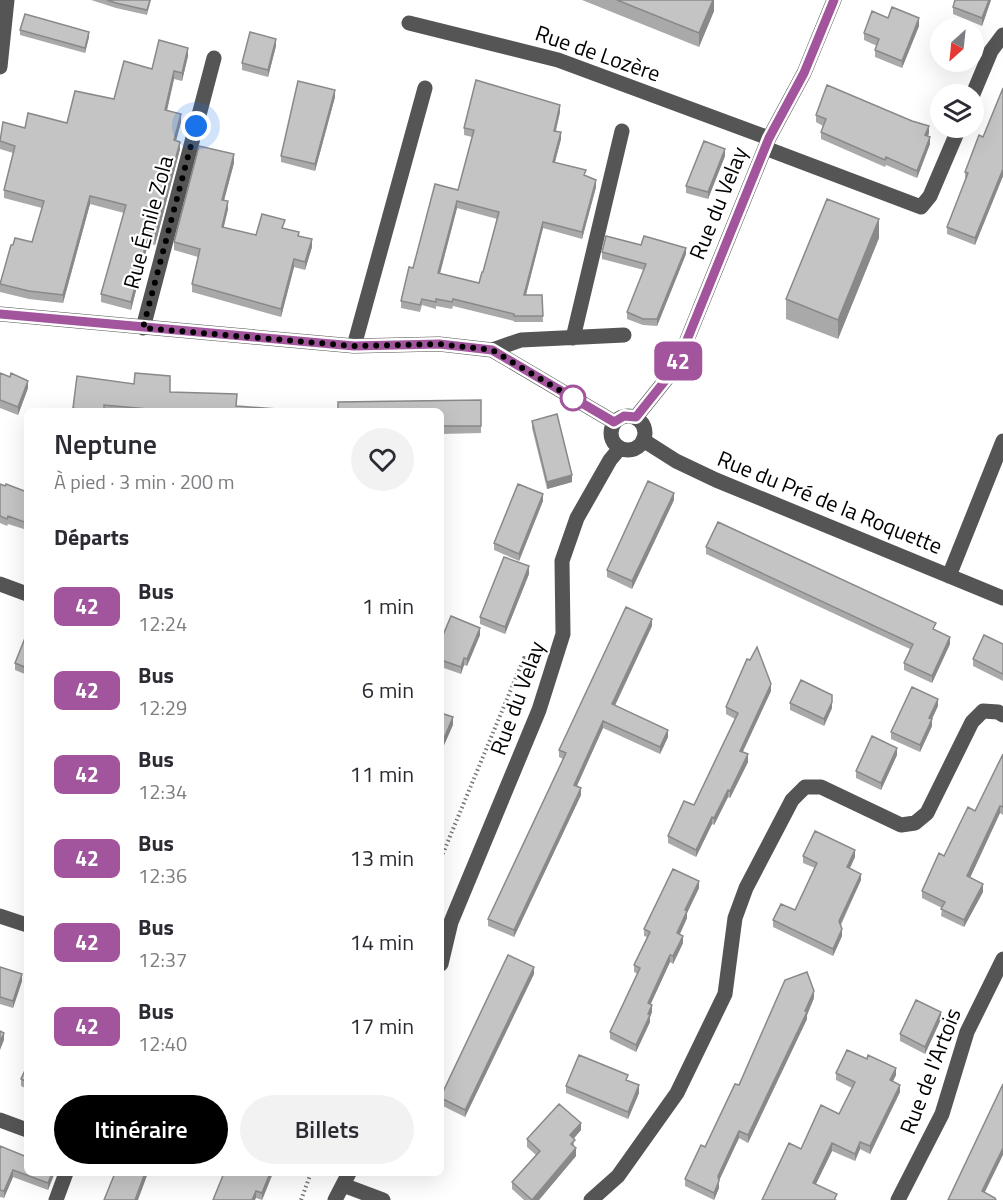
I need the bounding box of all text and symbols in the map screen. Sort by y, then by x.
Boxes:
street label: Rue de Lozère [531,16,665,90]
north arrow [930,18,984,72]
map controls [930,18,984,138]
button: layers [930,84,984,138]
your location [181,111,211,141]
street label: Rue du Velay [680,141,756,265]
street label: Rue Émile Zola [114,152,182,292]
line badge: 42 [651,342,705,380]
text: 42 [666,345,690,377]
unlabelled marker [560,385,586,411]
text: Neptune [54,422,157,465]
button: heart [351,428,414,491]
street label: Rue du Pré de la Roquette [712,441,948,563]
text: À pied · 3 min · 200 m [54,466,234,497]
text: Départs [54,520,129,554]
text: Bus [138,574,174,608]
text: 1 min [362,589,414,623]
text: 42 [75,590,99,622]
text: 12:24 [138,608,187,639]
street label: Rue du Velay [481,636,553,760]
text: Bus [138,658,174,692]
text: 6 min [362,673,414,707]
text: 42 [75,674,99,706]
text: 12:29 [138,692,187,723]
text: Bus [138,742,174,776]
text: 11 min [349,757,414,791]
text: 42 [75,758,99,790]
text: 12:34 [138,776,187,807]
text: Bus [138,826,174,860]
text: 13 min [349,841,414,875]
text: 42 [75,842,99,874]
text: 12:36 [138,860,187,891]
text: Bus [138,910,174,944]
text: 14 min [349,925,414,959]
text: 42 [75,926,99,958]
text: 12:37 [138,944,187,975]
text: Bus [138,994,174,1028]
street label: Rue de l'Artois [890,1003,970,1139]
text: 17 min [349,1009,414,1043]
text: 42 [75,1010,99,1042]
text: 12:40 [138,1028,187,1059]
button: Itinéraire [54,1095,228,1164]
button: Billets [240,1095,414,1164]

